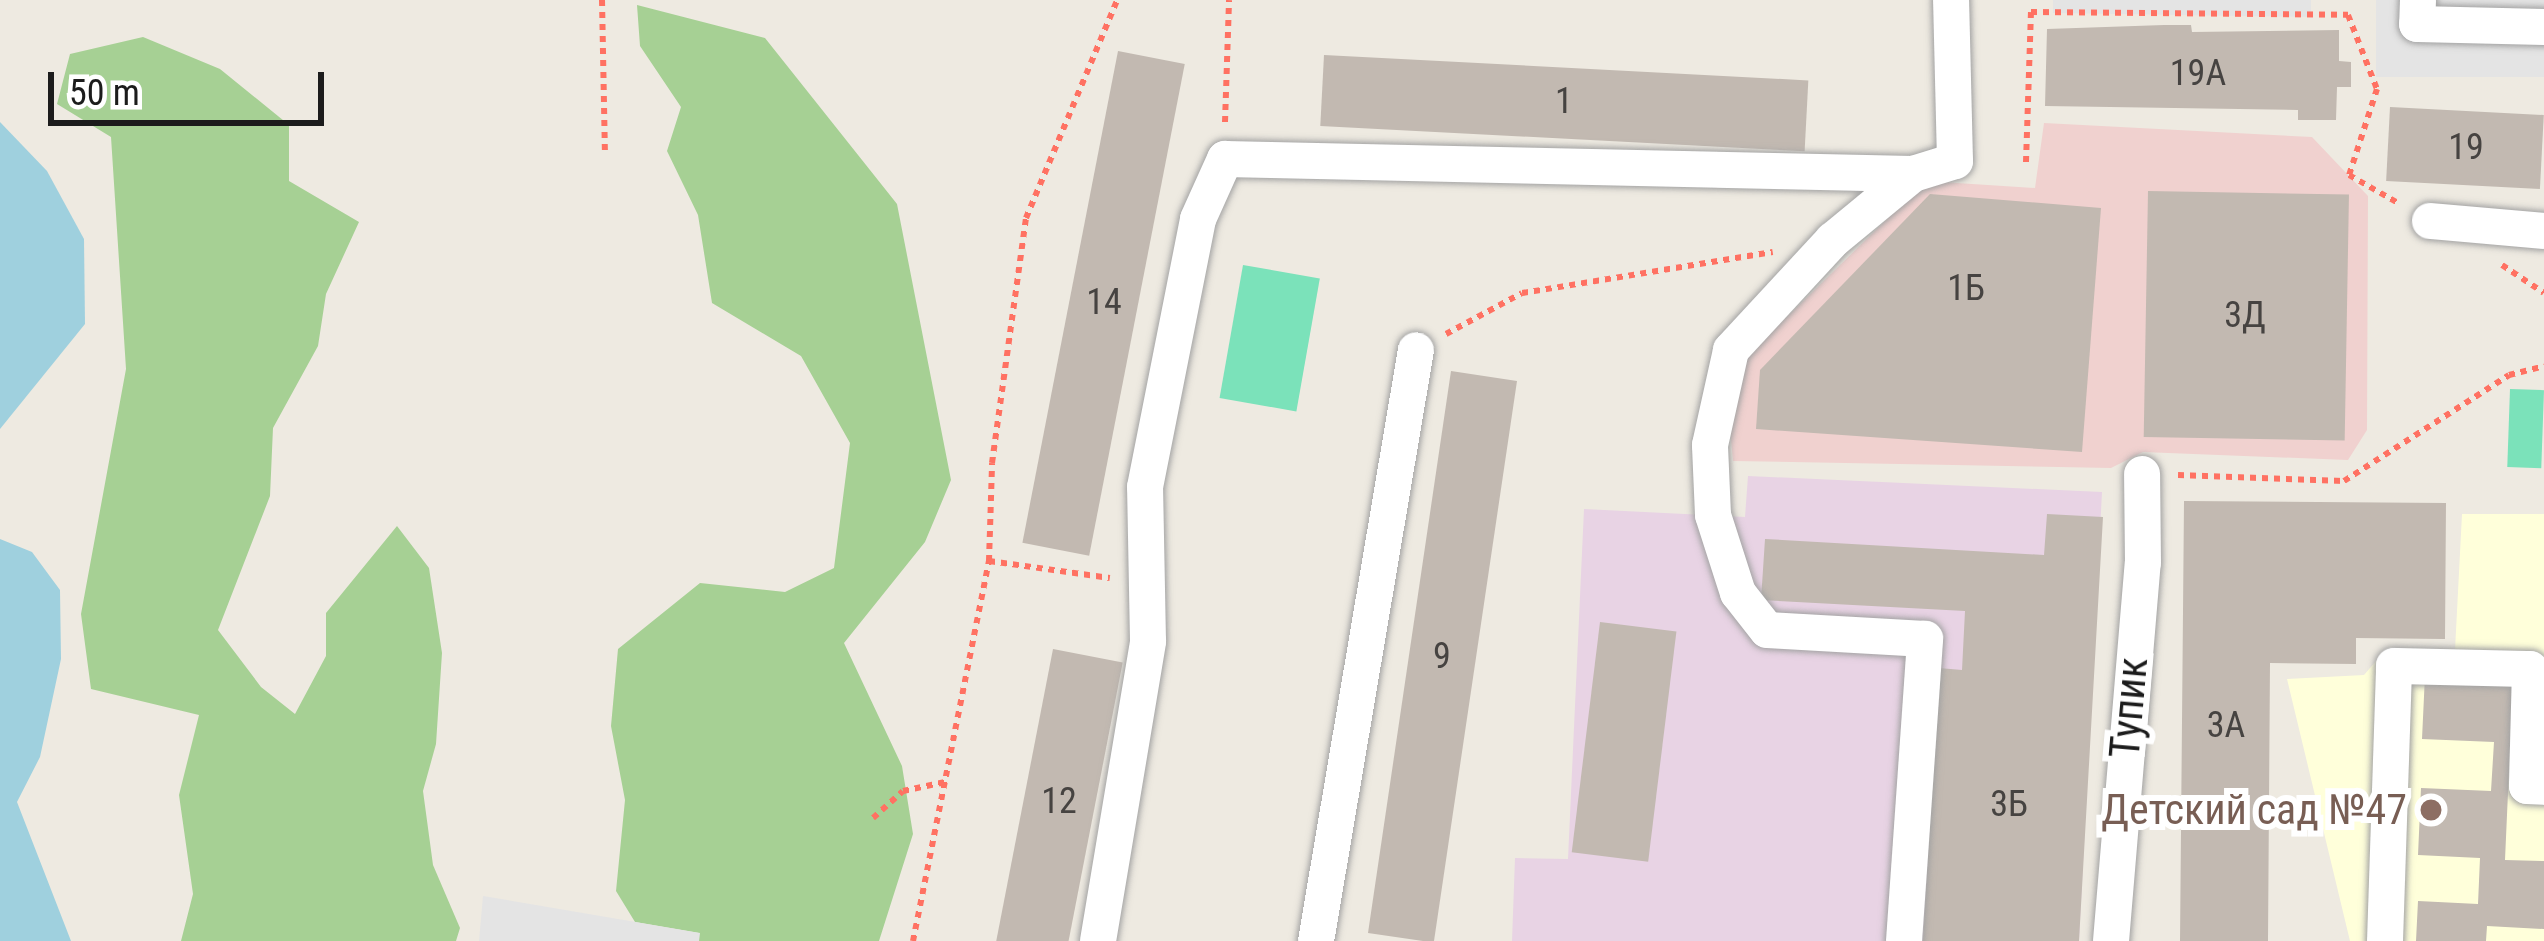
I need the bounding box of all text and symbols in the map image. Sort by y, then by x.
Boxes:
scale bar [54,48,330,122]
house number: 19А [2170,52,2226,96]
text: 50 m [69,72,140,114]
house number: 1 [1555,80,1573,124]
house number: 19 [2448,126,2484,170]
house number: 1Б [1947,267,1985,311]
house number: 14 [1086,281,1122,325]
house number: 3Д [2224,294,2266,338]
house number: 9 [1433,635,1451,679]
street label: Тупик [2100,656,2158,760]
house number: 3А [2207,704,2245,748]
house number: 12 [1041,780,1077,824]
house number: 3Б [1990,783,2028,827]
place label: Детский сад №47 [2101,785,2407,835]
marker: Детский сад №47 [2418,797,2444,823]

